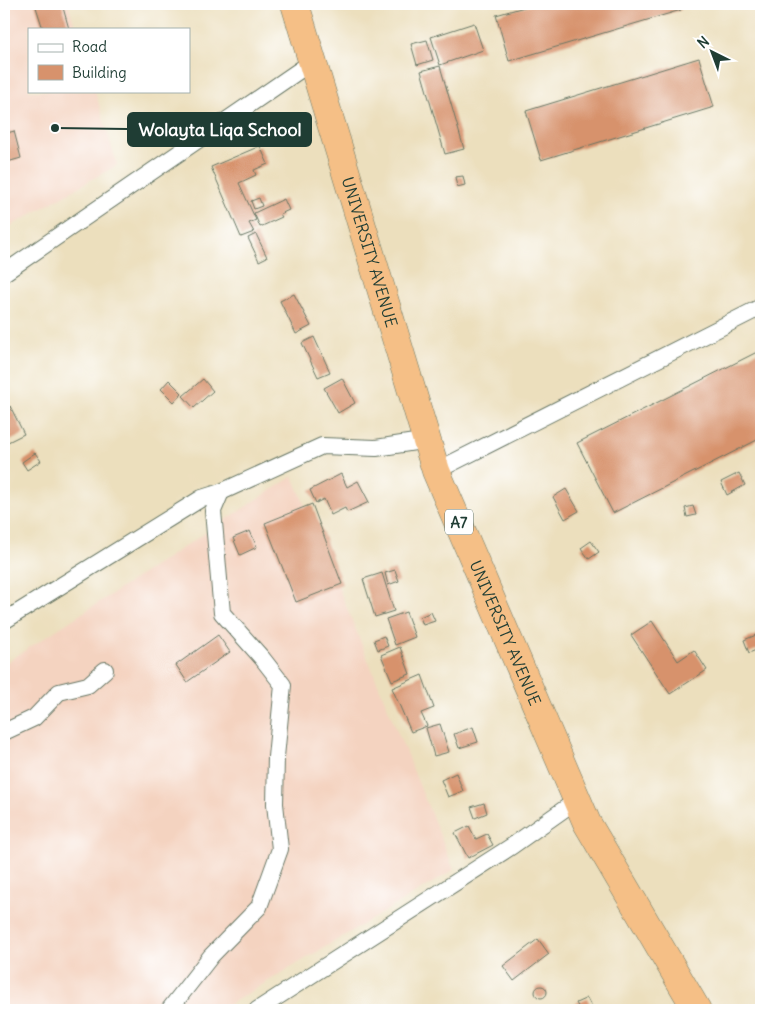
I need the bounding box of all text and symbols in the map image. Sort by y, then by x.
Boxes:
legend [28,28,190,92]
north arrow [688,28,738,78]
text: N [694,32,713,52]
text: Road [72,37,107,56]
text: Building [72,63,127,82]
callout: Wolayta Liqa School [128,113,311,146]
text: Wolayta Liqa School [138,118,302,141]
street label: UNIVERSITY AVENUE [338,174,402,330]
road number: A7 [445,510,473,534]
street label: UNIVERSITY AVENUE [465,557,545,709]

